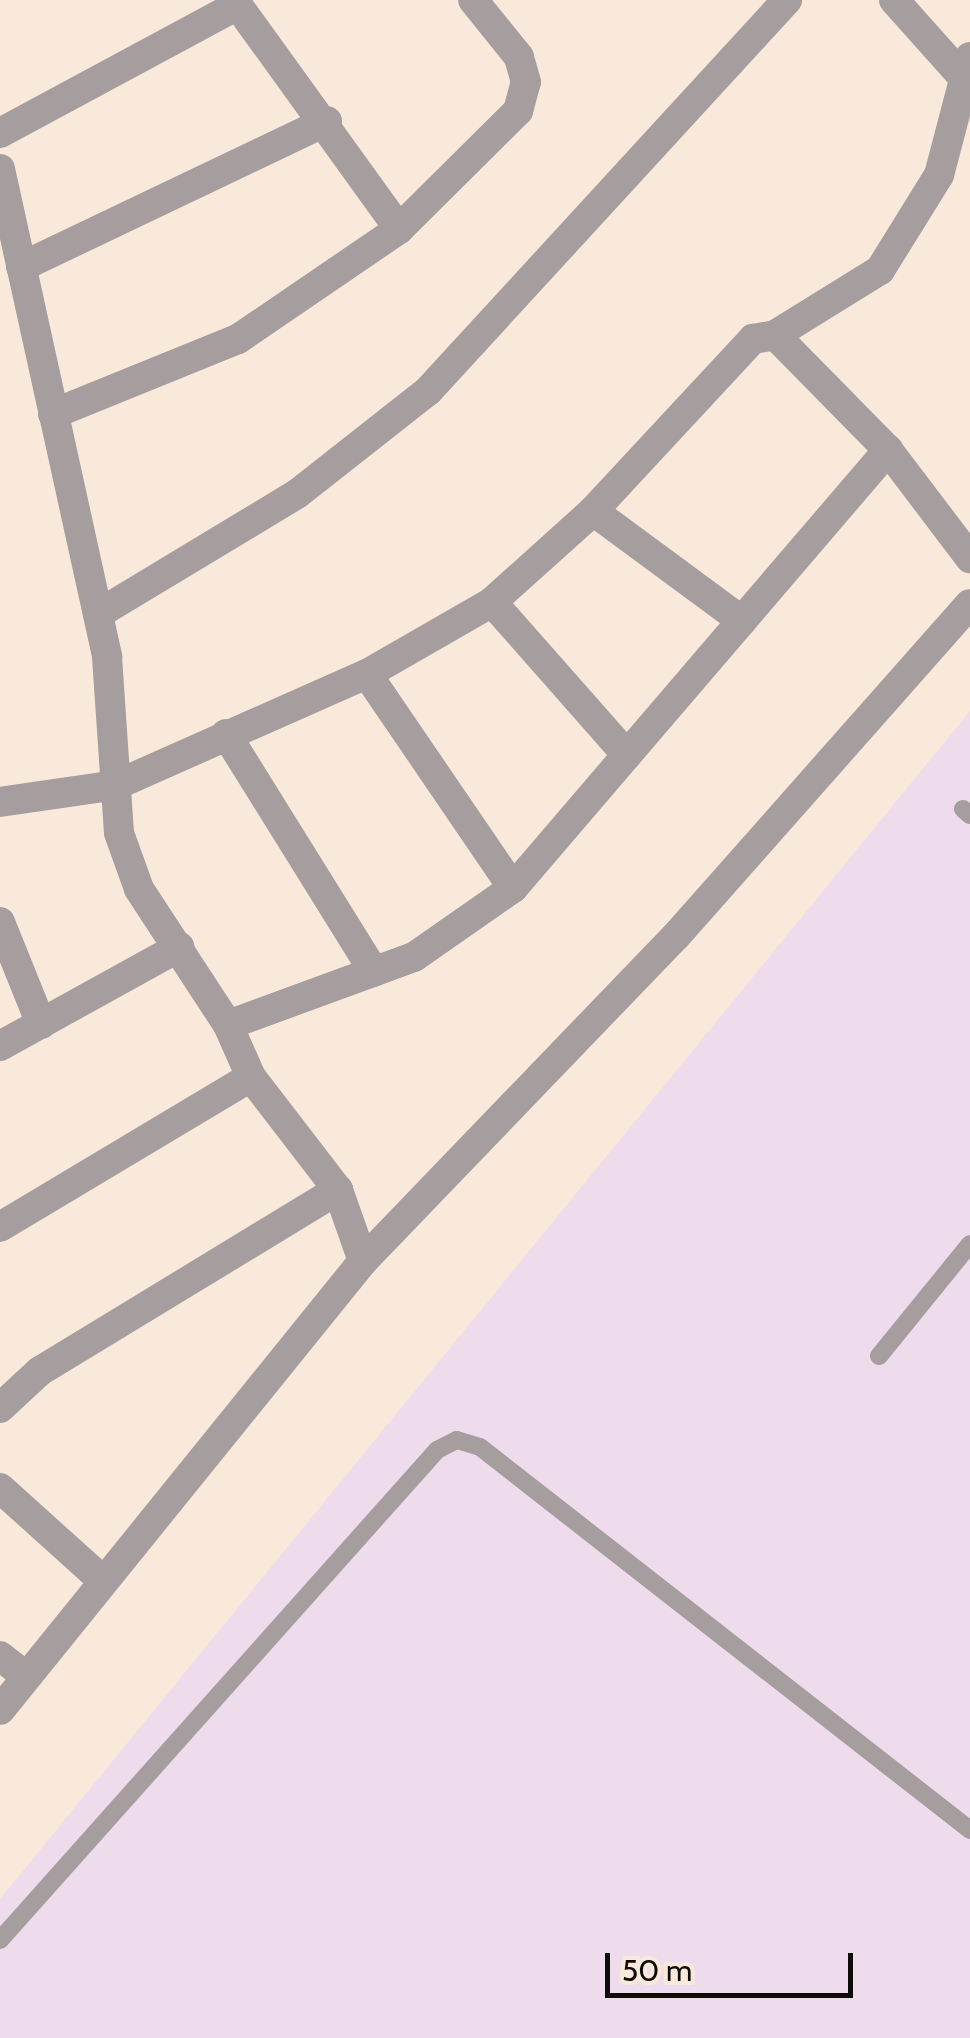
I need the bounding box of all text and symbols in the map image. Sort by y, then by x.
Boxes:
scale bar [610,1933,858,1995]
text: 50 m [622,1952,692,1989]

